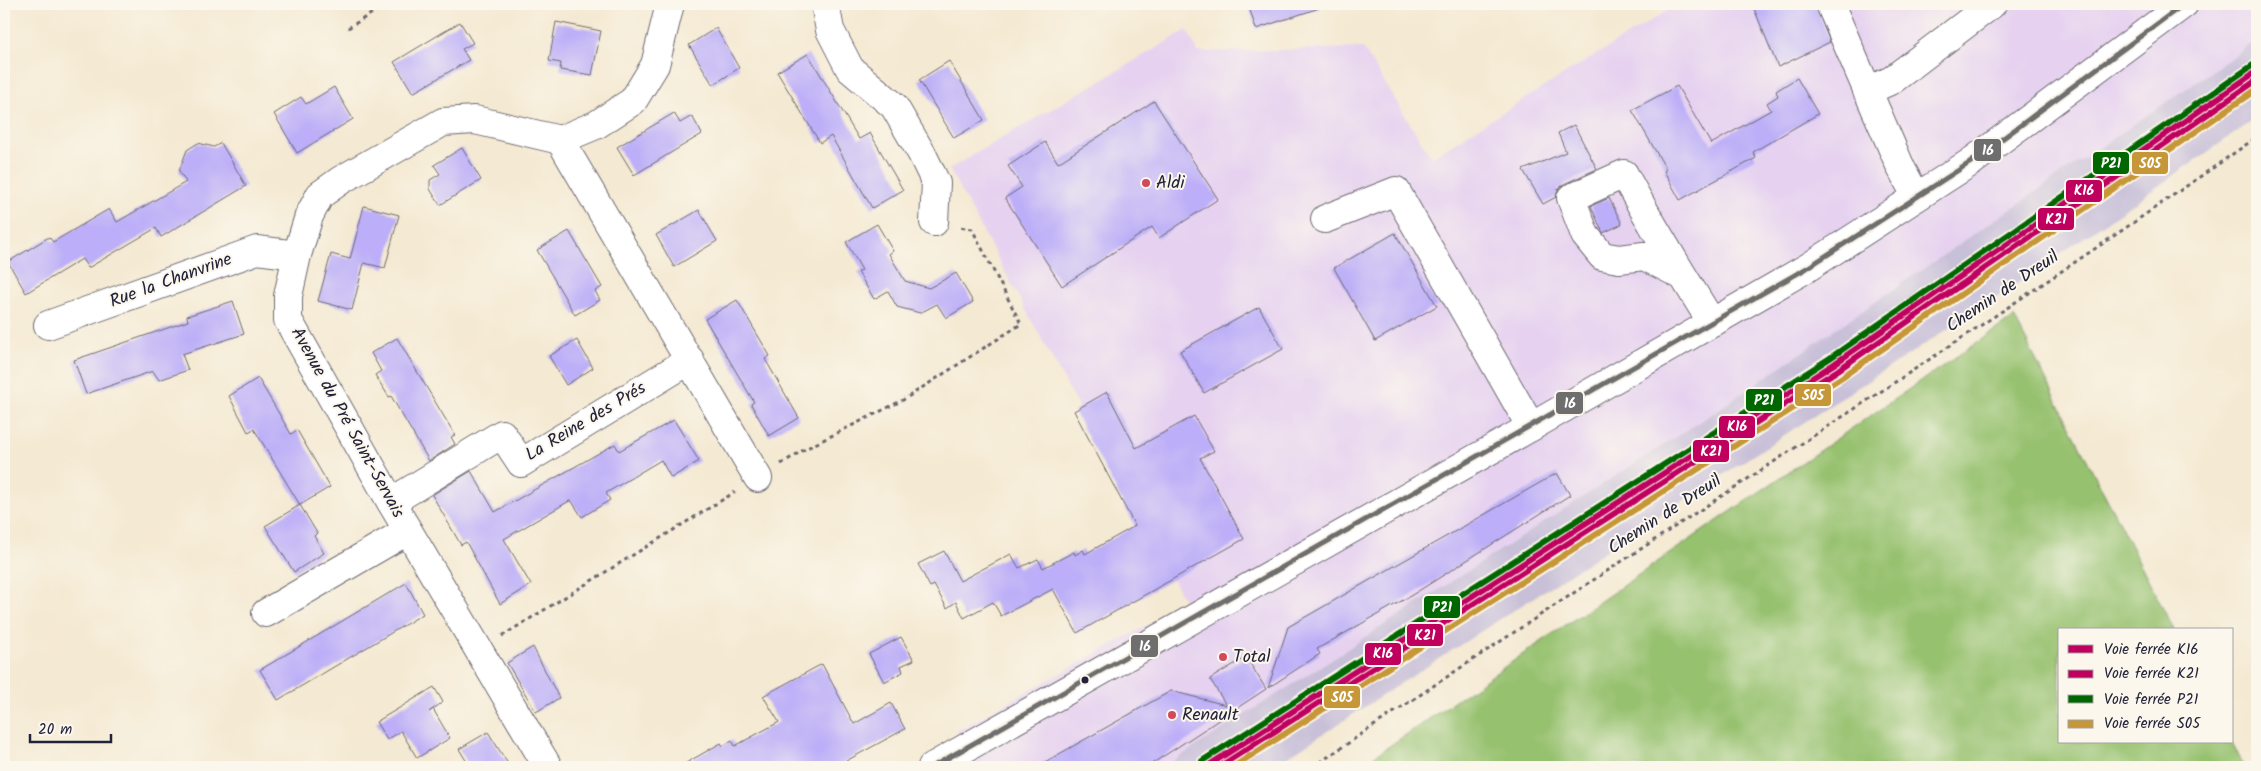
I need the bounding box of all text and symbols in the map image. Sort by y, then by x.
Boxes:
line badge: 16 [1973,138,2002,162]
text: 16 [1982,140,1994,162]
line badge: P21 [2092,151,2130,175]
line badge: S05 [2131,151,2169,175]
text: P21 [2101,153,2122,175]
text: S05 [2139,153,2163,175]
place label: Aldi [1156,169,1185,198]
marker: Aldi [1140,177,1152,189]
line badge: K16 [2065,179,2103,203]
text: K16 [2074,180,2095,202]
line badge: K21 [2037,207,2075,231]
text: K21 [2046,209,2067,231]
street label: Chemin de Dreuil [1940,243,2066,341]
street label: Rue la Chanvrine [106,245,236,317]
street label: Avenue du Pré Saint-Servais [282,322,412,524]
street label: La Reine des Prés [520,374,652,470]
line badge: S05 [1794,383,1832,407]
text: S05 [1802,385,1826,407]
line badge: P21 [1745,388,1783,412]
text: P21 [1754,390,1775,412]
line badge: 16 [1555,391,1584,415]
text: 16 [1564,393,1576,415]
line badge: K16 [1718,415,1756,439]
text: K16 [1727,416,1748,438]
line badge: K21 [1692,439,1730,463]
text: K21 [1701,441,1722,463]
street label: Chemin de Dreuil [1602,467,1728,563]
line badge: P21 [1423,595,1461,619]
text: P21 [1432,597,1453,619]
line badge: K21 [1406,623,1444,647]
text: K21 [1415,625,1436,647]
legend [2058,628,2234,744]
line badge: 16 [1130,634,1159,658]
text: 16 [1139,636,1151,658]
text: Voie ferrée K16 [2104,638,2199,662]
line badge: K16 [1364,642,1402,666]
place label: Total [1233,643,1271,672]
text: K16 [1373,643,1394,665]
marker: Total [1217,651,1229,663]
text: Voie ferrée K21 [2104,662,2199,686]
unlabelled marker [1080,675,1090,685]
line badge: S05 [1323,685,1361,709]
text: S05 [1331,687,1355,709]
text: Voie ferrée P21 [2104,688,2199,712]
place label: Renault [1182,701,1240,730]
marker: Renault [1166,709,1178,721]
scale bar [30,711,111,743]
text: Voie ferrée S05 [2104,712,2201,736]
text: 20 m [38,718,72,742]

